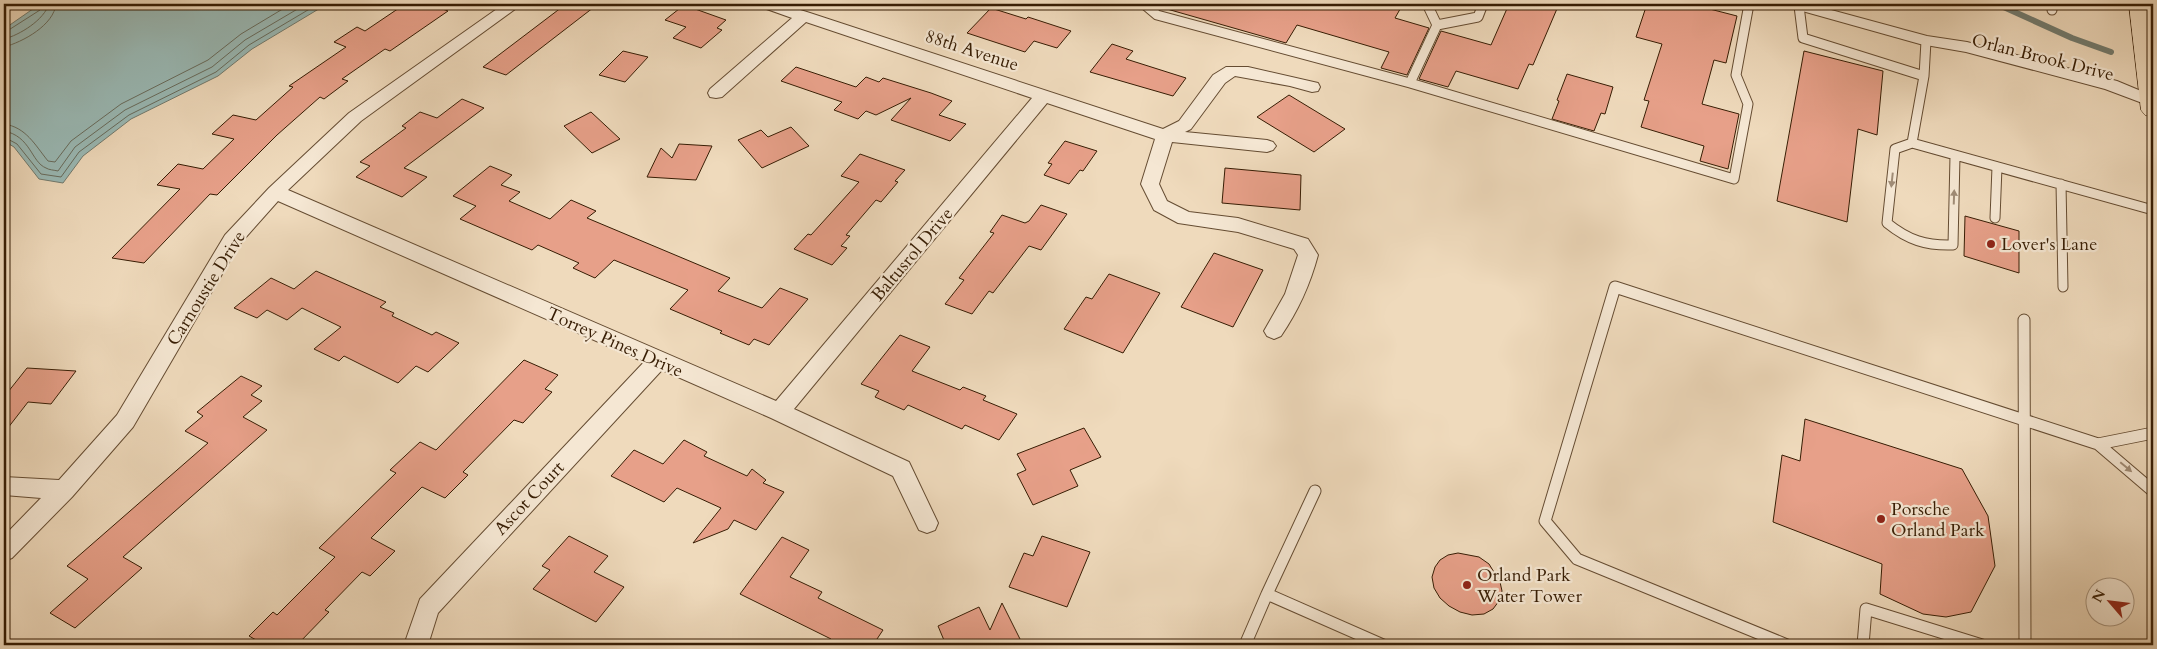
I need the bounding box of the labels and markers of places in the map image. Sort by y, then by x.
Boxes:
place label: Lover's Lane [2001,232,2097,257]
marker: Lover's Lane [1985,238,1997,250]
place label: Porsche Orland Park [1891,497,1985,543]
marker: Porsche Orland Park [1875,513,1887,525]
place label: Orland Park Water Tower [1476,563,1582,609]
marker: Orland Park Water Tower [1461,579,1473,591]

